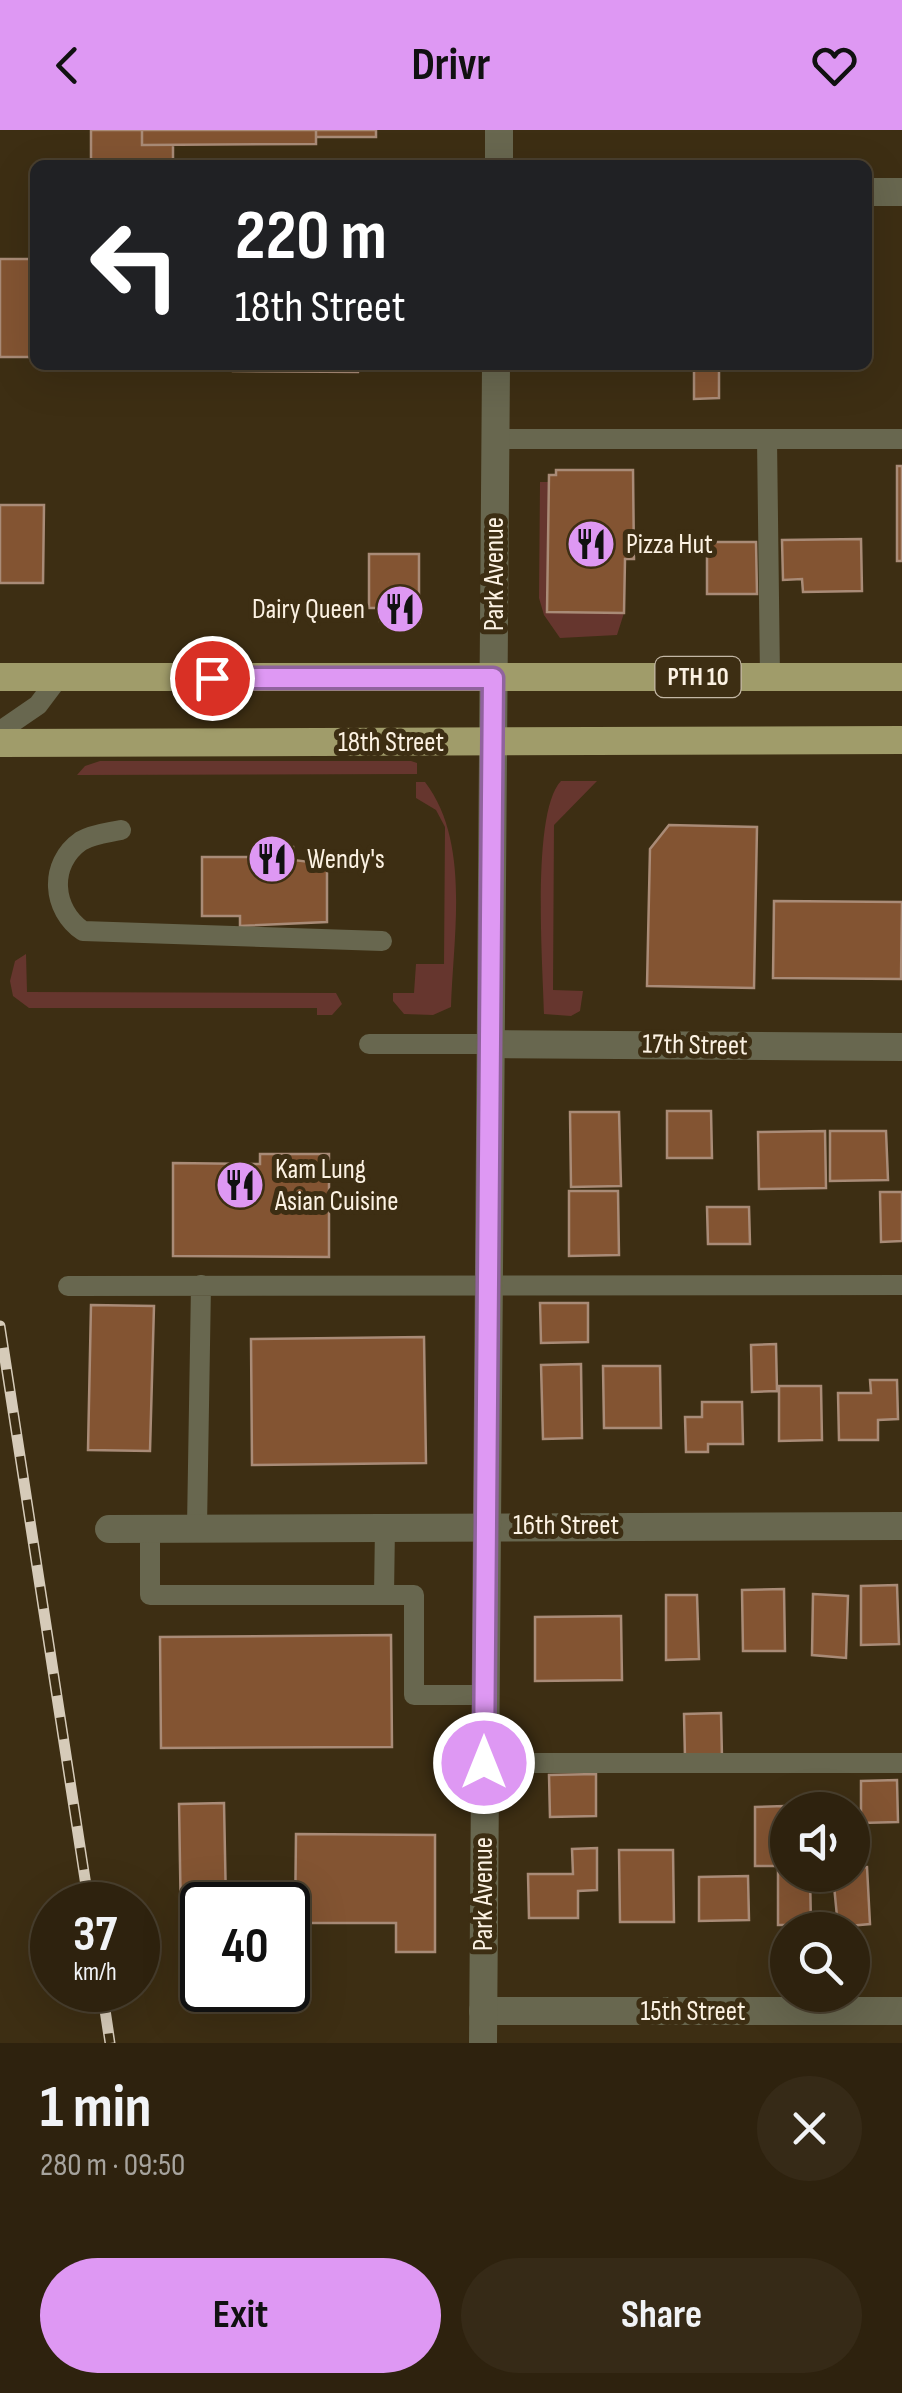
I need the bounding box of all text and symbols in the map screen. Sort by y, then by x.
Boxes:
icon: back [40,38,95,93]
text: Drivr [411,38,491,93]
icon: heart [807,38,862,93]
text: 220 m [235,195,387,279]
icon: left [70,200,200,330]
text: 18th Street [235,280,406,335]
street label: Park Avenue [478,517,511,631]
restaurant icon: Pizza Hut [565,518,617,570]
place label: Pizza Hut [626,528,713,561]
restaurant icon: Dairy Queen [374,583,426,635]
place label: Dairy Queen [252,593,365,626]
pin [170,636,255,721]
icon: arrive [185,651,240,706]
road number: PTH 10 [656,657,740,697]
street label: 18th Street [338,726,444,759]
restaurant icon: Wendy's [246,833,298,885]
place label: Wendy's [307,843,385,876]
street label: 17th Street [642,1028,748,1062]
place label: Kam Lung Asian Cuisine [274,1153,398,1218]
restaurant icon: Kam Lung Asian Cuisine [214,1159,266,1211]
street label: 16th Street [513,1509,619,1542]
position arrow [432,1711,536,1815]
map controls [770,1792,870,2012]
button: sound [770,1792,870,1892]
street label: Park Avenue [467,1837,500,1951]
speed limit sign: 40 [180,1882,310,2012]
text: 37 [73,1905,117,1965]
button: search [770,1912,870,2012]
text: km/h [73,1957,117,1988]
street label: 15th Street [640,1995,746,2028]
text: 1 min [40,2072,152,2144]
button: close [757,2076,862,2181]
text: 280 m · 09:50 [40,2146,185,2185]
button: Exit [40,2258,441,2373]
button: Share [461,2258,862,2373]

